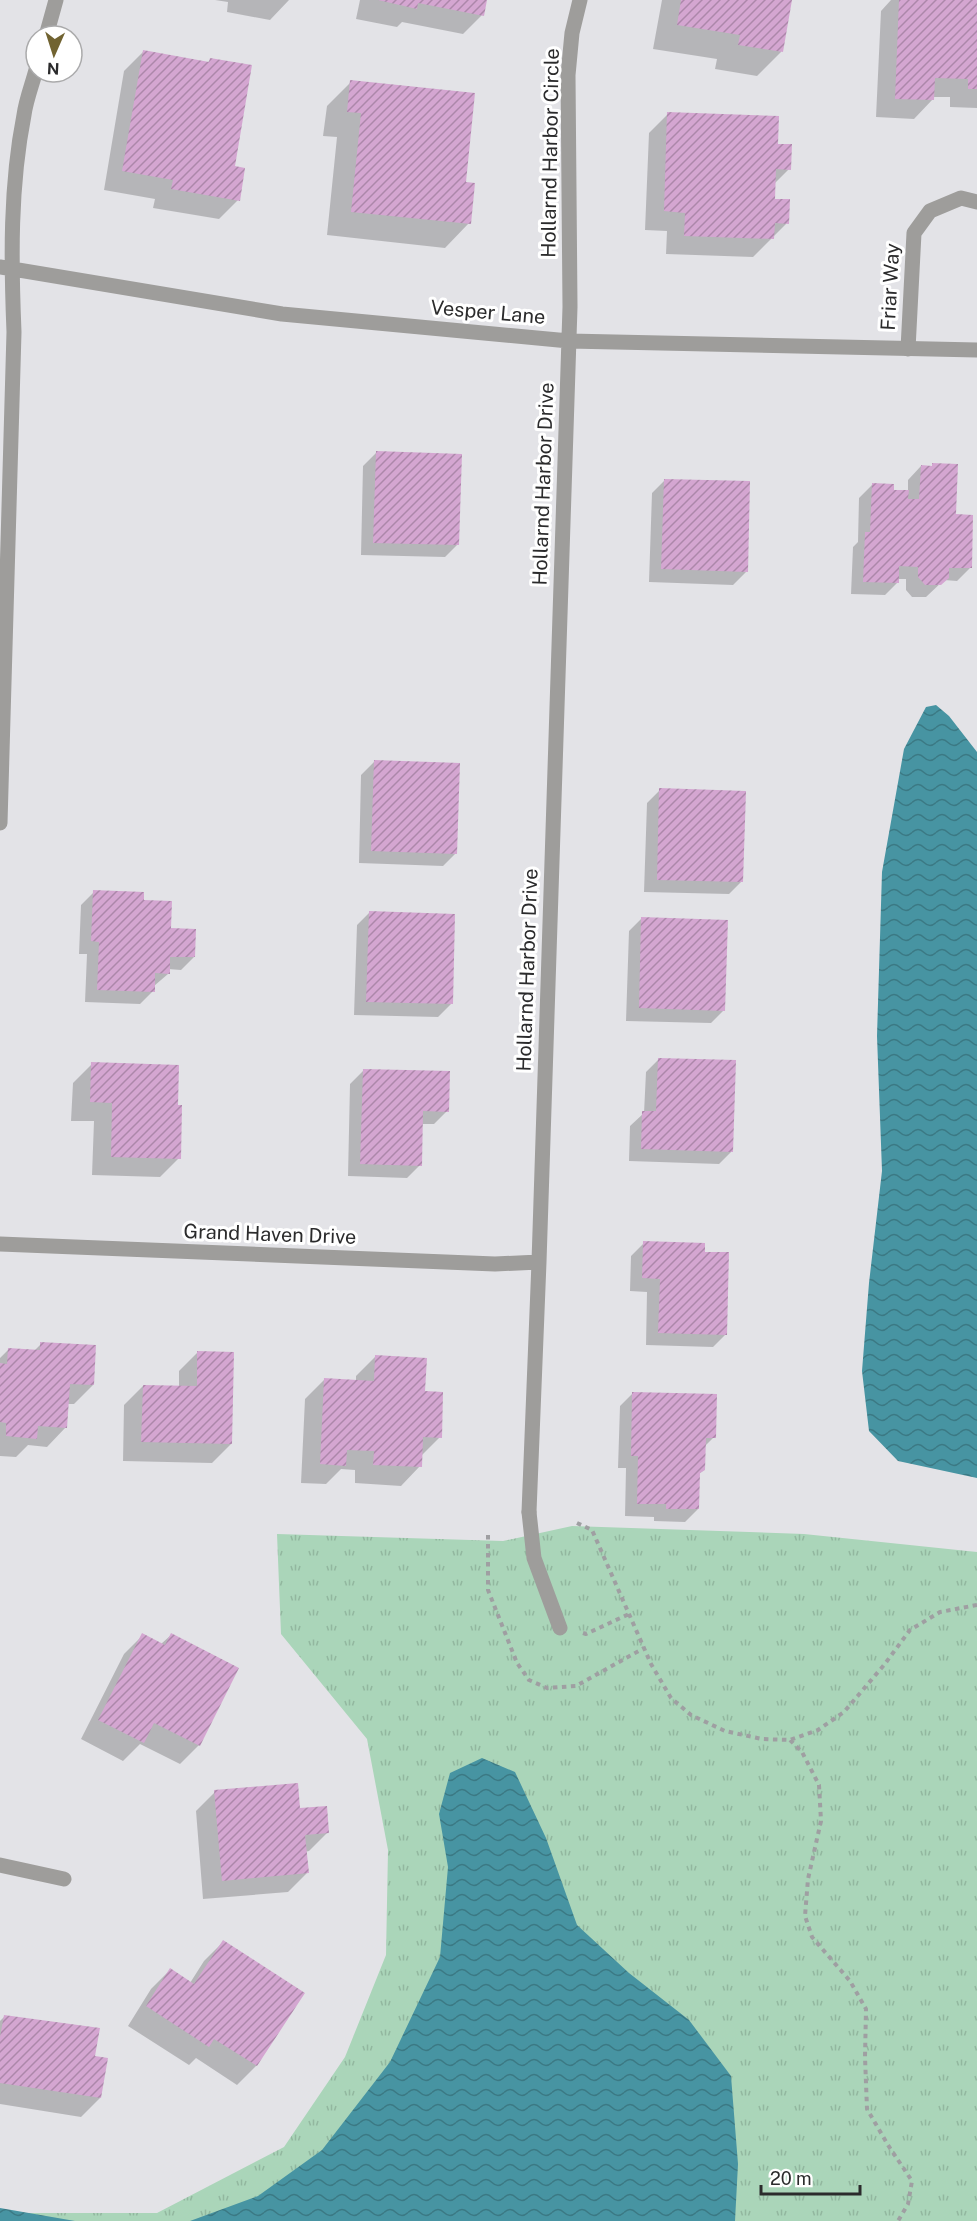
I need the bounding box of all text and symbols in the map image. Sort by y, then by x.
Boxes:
north arrow [24,24,84,84]
street label: Hollarnd Harbor Circle [536,48,564,258]
text: N [46,59,60,78]
street label: Friar Way [876,242,904,331]
street label: Vesper Lane [430,295,546,329]
street label: Hollarnd Harbor Drive [527,382,559,586]
street label: Hollarnd Harbor Drive [511,868,543,1072]
street label: Grand Haven Drive [183,1219,357,1249]
scale bar [761,2158,860,2196]
text: 20 m [770,2168,812,2189]

